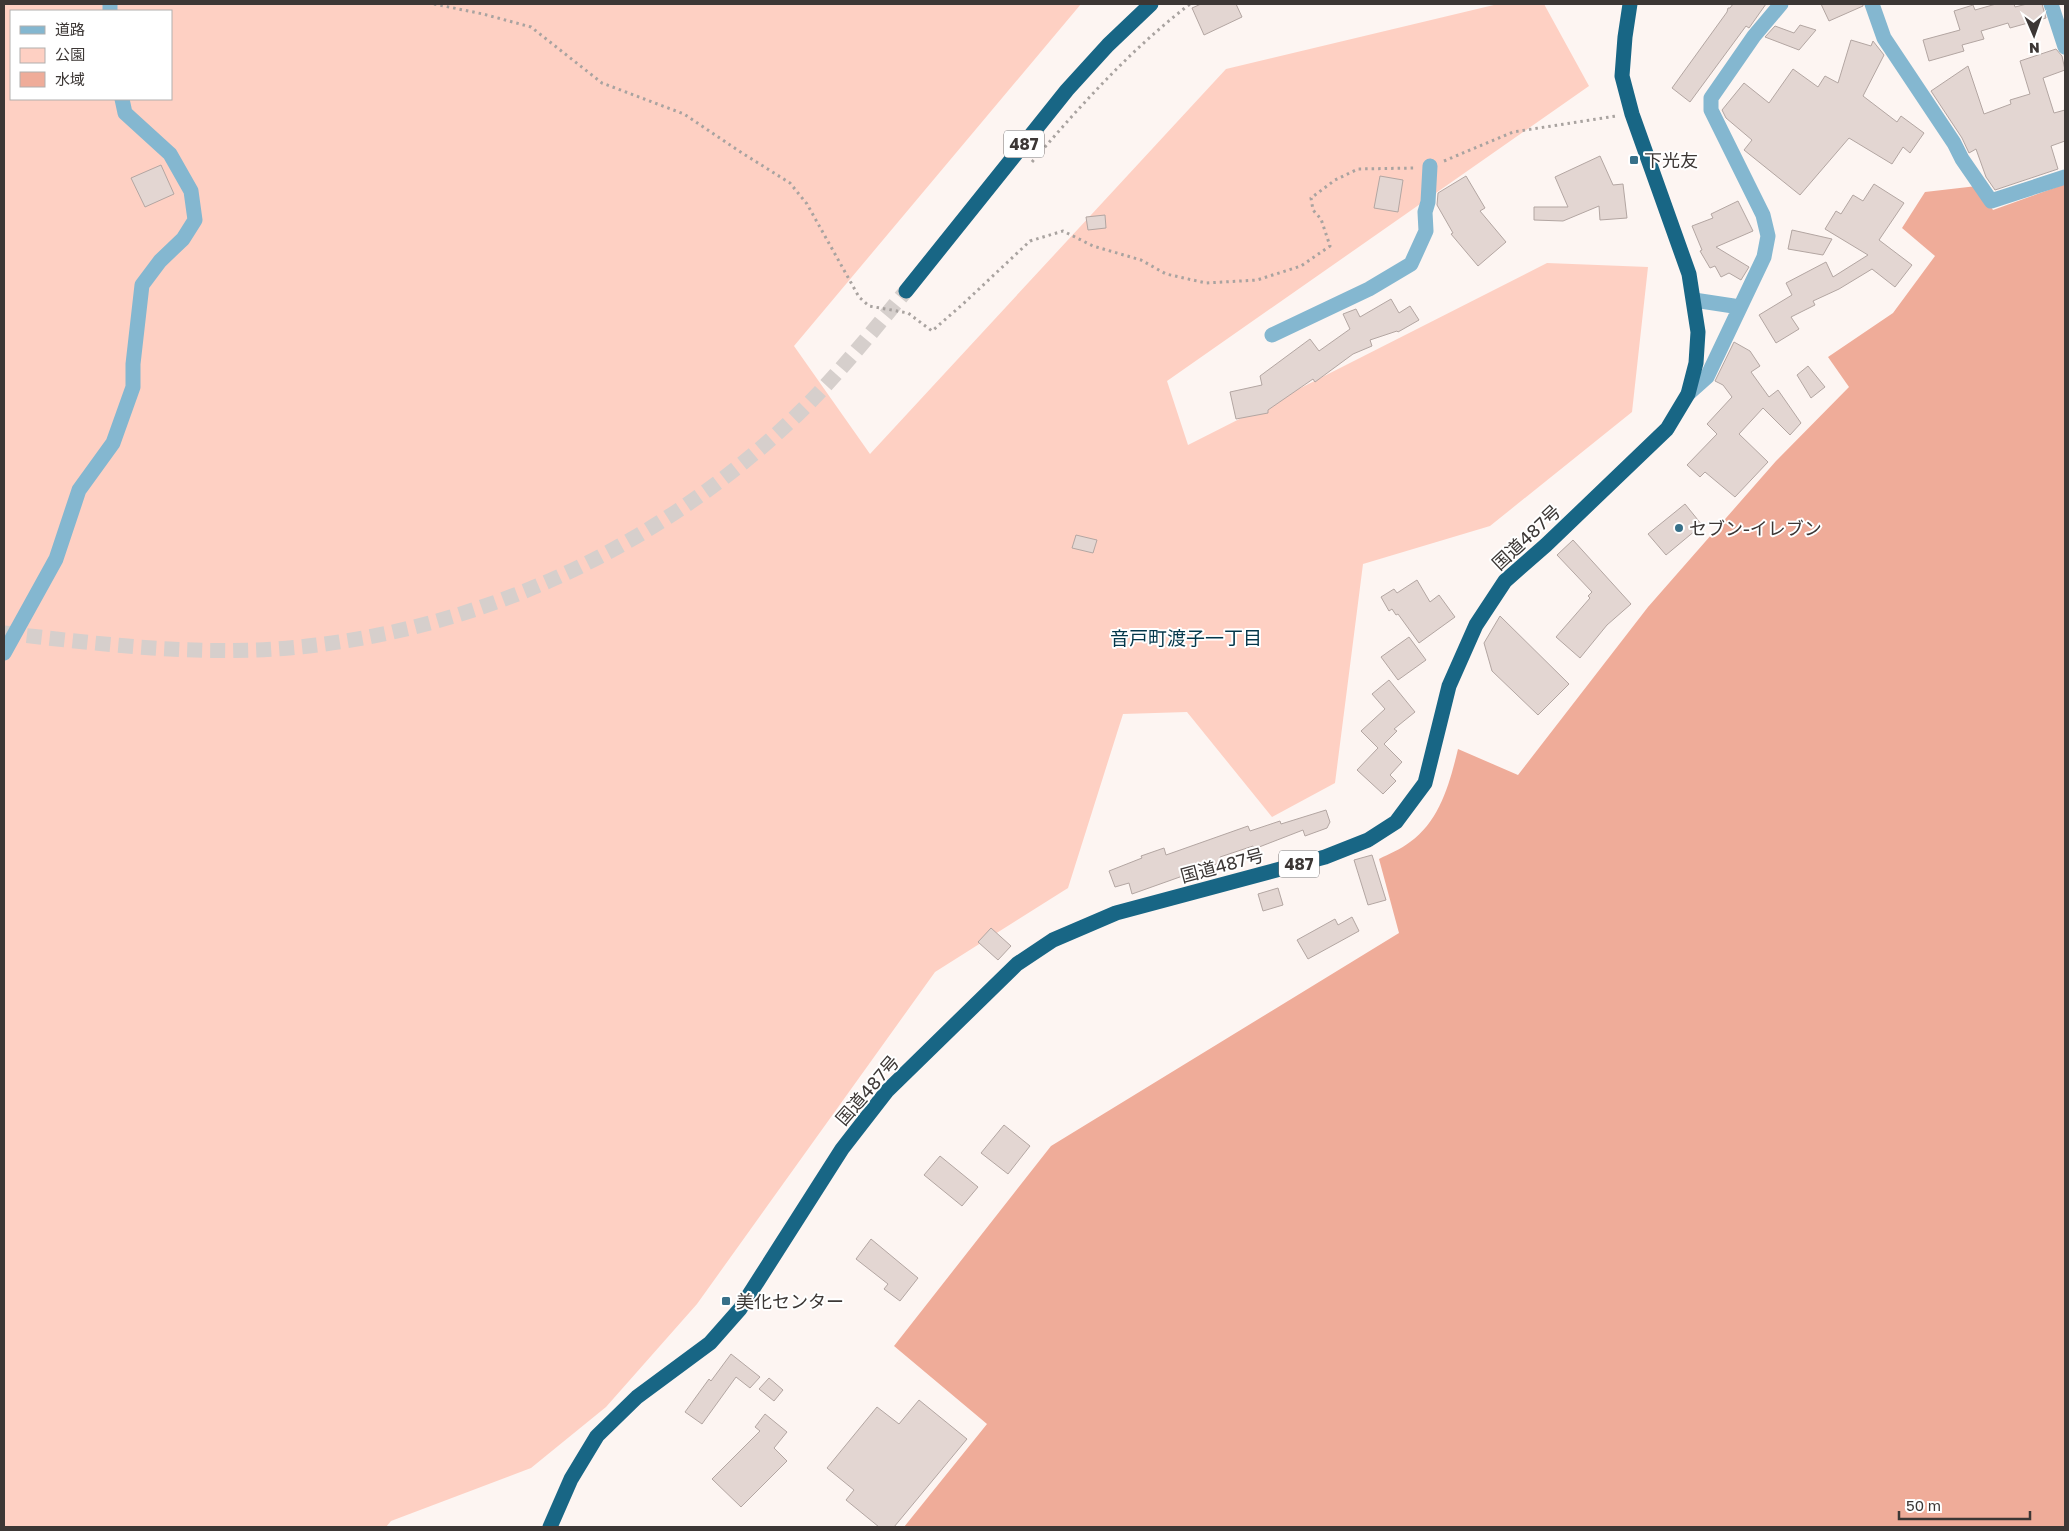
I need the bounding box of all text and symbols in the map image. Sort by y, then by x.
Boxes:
legend [10,10,172,100]
north arrow [2009,10,2059,60]
text: 道路 [55,20,85,38]
text: N [2029,40,2040,57]
text: 公園 [55,45,85,63]
text: 水域 [55,70,85,88]
road number: 487 [1004,130,1044,158]
place label: 下光友 [1644,149,1698,171]
marker: 下光友 [1628,154,1640,166]
street label: 国道487号 [1487,500,1565,574]
place label: セブン-イレブン [1689,517,1822,539]
marker: セブン-イレブン [1673,522,1685,534]
district label: 音戸町渡子一丁目 [1110,626,1262,649]
street label: 国道487号 [1178,843,1266,887]
road number: 487 [1279,851,1319,878]
street label: 国道487号 [831,1051,903,1129]
place label: 美化センター [736,1290,844,1312]
marker: 美化センター [720,1295,732,1307]
scale bar [1899,1488,2030,1520]
text: 50 m [1906,1496,1941,1514]

